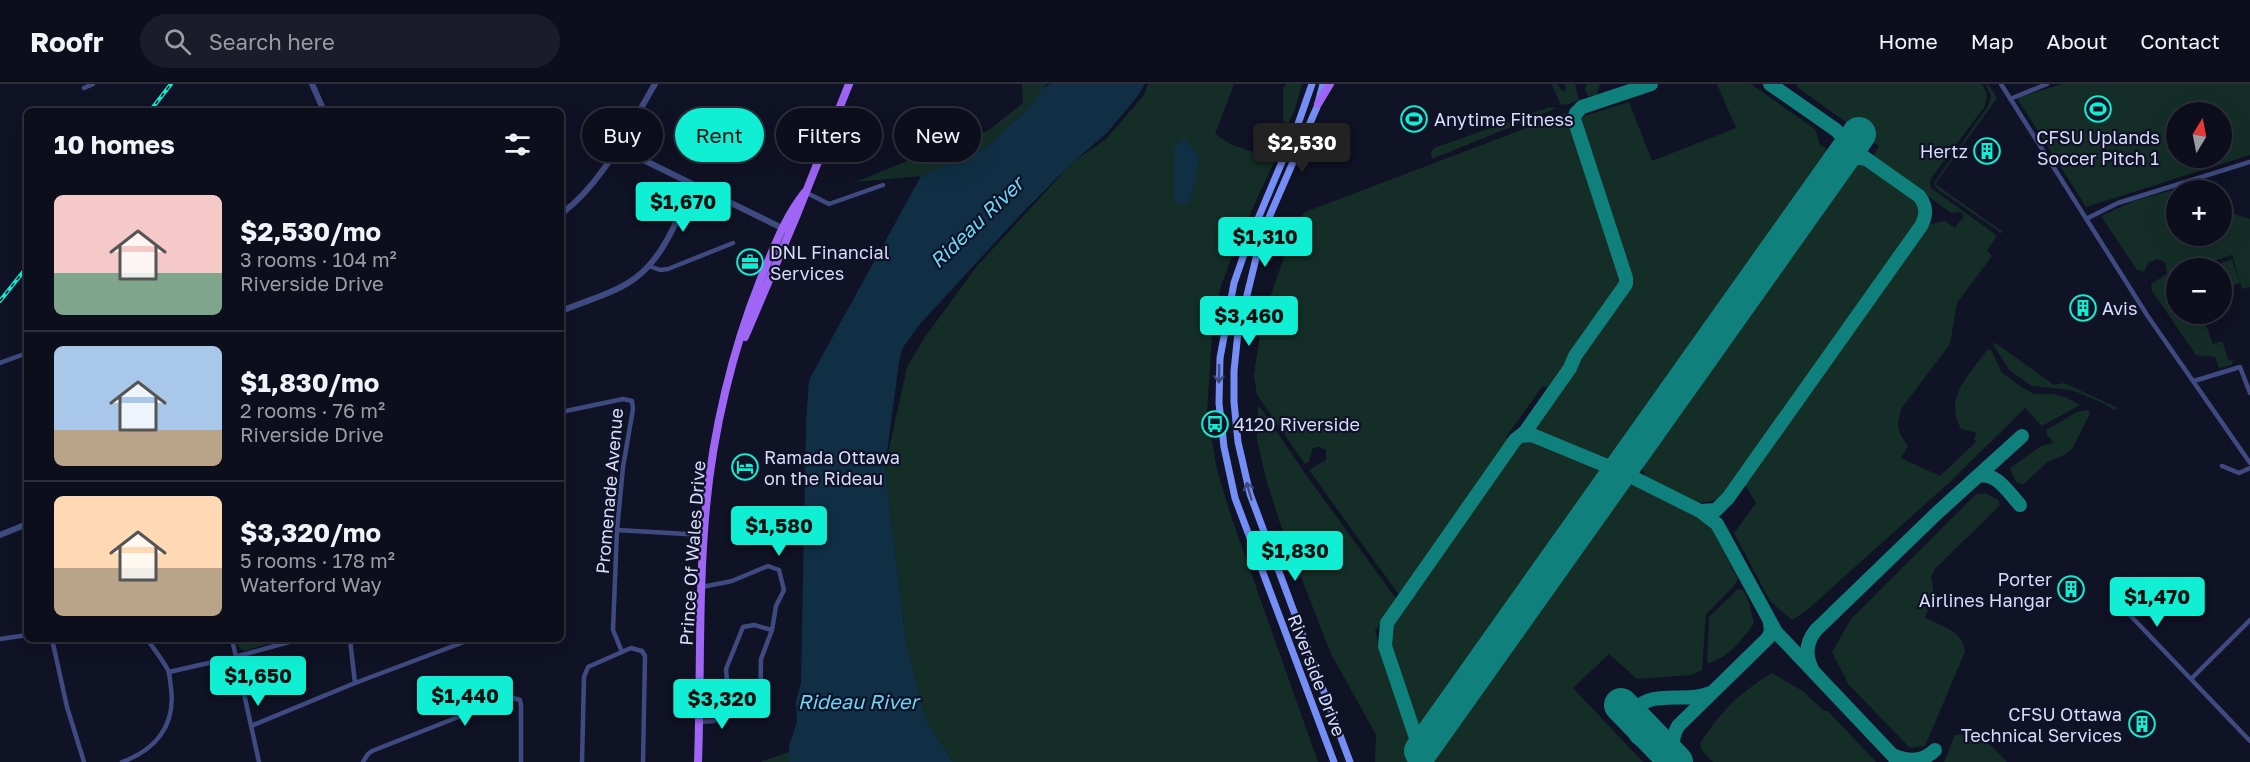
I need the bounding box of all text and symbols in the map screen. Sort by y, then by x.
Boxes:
search box [140,14,560,68]
text: Roofr [30,25,104,58]
icon: search [161,25,194,58]
text: Search here [209,28,335,55]
text: Home [1878,28,1938,54]
text: Map [1971,28,2014,54]
text: About [2047,28,2107,54]
text: Contact [2140,28,2220,54]
sports icon: CFSU Uplands Soccer Pitch 1 [2083,94,2113,124]
north arrow [2166,102,2232,168]
map controls [2166,102,2232,324]
sports icon: Anytime Fitness [1399,104,1429,134]
chip: Buy [582,108,663,162]
chip: Rent [675,108,764,162]
chip: Filters [776,108,882,162]
chip: New [894,108,981,162]
place label: Anytime Fitness [1434,108,1574,130]
pin: $2,530 [1253,123,1351,174]
place label: CFSU Uplands Soccer Pitch 1 [2036,126,2160,169]
icon: filters [501,128,534,161]
text: 10 homes [54,129,175,160]
text: $2,530 [1267,130,1337,154]
building icon: Hertz [1972,136,2002,166]
place label: Hertz [1920,140,1968,162]
water label: Rideau River [924,169,1030,272]
button: + [2166,180,2232,246]
pin: $1,670 [634,182,732,233]
text: $1,670 [650,189,716,213]
text: $2,530/mo [240,216,381,247]
pin: $1,310 [1216,217,1314,268]
icon: home [102,219,174,291]
text: $1,310 [1232,224,1298,248]
place label: DNL Financial Services [770,241,890,284]
text: 3 rooms · 104 m² [240,247,397,271]
office icon: DNL Financial Services [735,247,765,277]
button: − [2166,258,2232,324]
text: Riverside Drive [240,271,384,295]
building icon: Avis [2068,293,2098,323]
pin: $3,460 [1200,296,1298,347]
place label: Avis [2102,297,2137,319]
text: $3,460 [1214,303,1284,327]
one-way arrow [1214,364,1225,384]
text: $1,830/mo [240,367,379,398]
icon: home [102,370,174,442]
text: 2 rooms · 76 m² [240,398,385,422]
street label: Promenade Avenue [591,407,627,575]
bus stop icon: 4120 Riverside [1200,409,1230,439]
place label: 4120 Riverside [1234,413,1360,435]
text: Riverside Drive [240,422,384,446]
place label: Ramada Ottawa on the Rideau [764,446,900,489]
hotel icon: Ramada Ottawa on the Rideau [730,452,760,482]
street label: Prince Of Wales Drive [675,460,709,646]
one-way arrow [1243,481,1254,500]
pin: $1,580 [730,506,828,557]
text: $1,580 [745,513,813,537]
text: $3,320/mo [240,517,381,548]
icon: home [102,520,174,592]
pin: $1,830 [1246,531,1344,582]
text: $1,830 [1261,538,1329,562]
text: 5 rooms · 178 m² [240,548,395,572]
place label: Porter Airlines Hangar [1919,568,2052,611]
text: Waterford Way [240,572,382,596]
building icon: Porter Airlines Hangar [2056,574,2086,604]
pin: $1,470 [2108,577,2206,628]
text: $1,470 [2124,584,2190,608]
street label: Riverside Drive [1284,611,1350,739]
pin: $1,650 [209,656,307,707]
text: $1,650 [224,663,292,687]
pin: $1,440 [416,676,514,727]
pin: $3,320 [673,679,771,730]
text: $1,440 [431,683,499,707]
text: $3,320 [687,686,757,710]
water label: Rideau River [798,689,921,713]
place label: CFSU Ottawa Technical Services [1961,703,2122,746]
building icon: CFSU Ottawa Technical Services [2127,709,2157,739]

